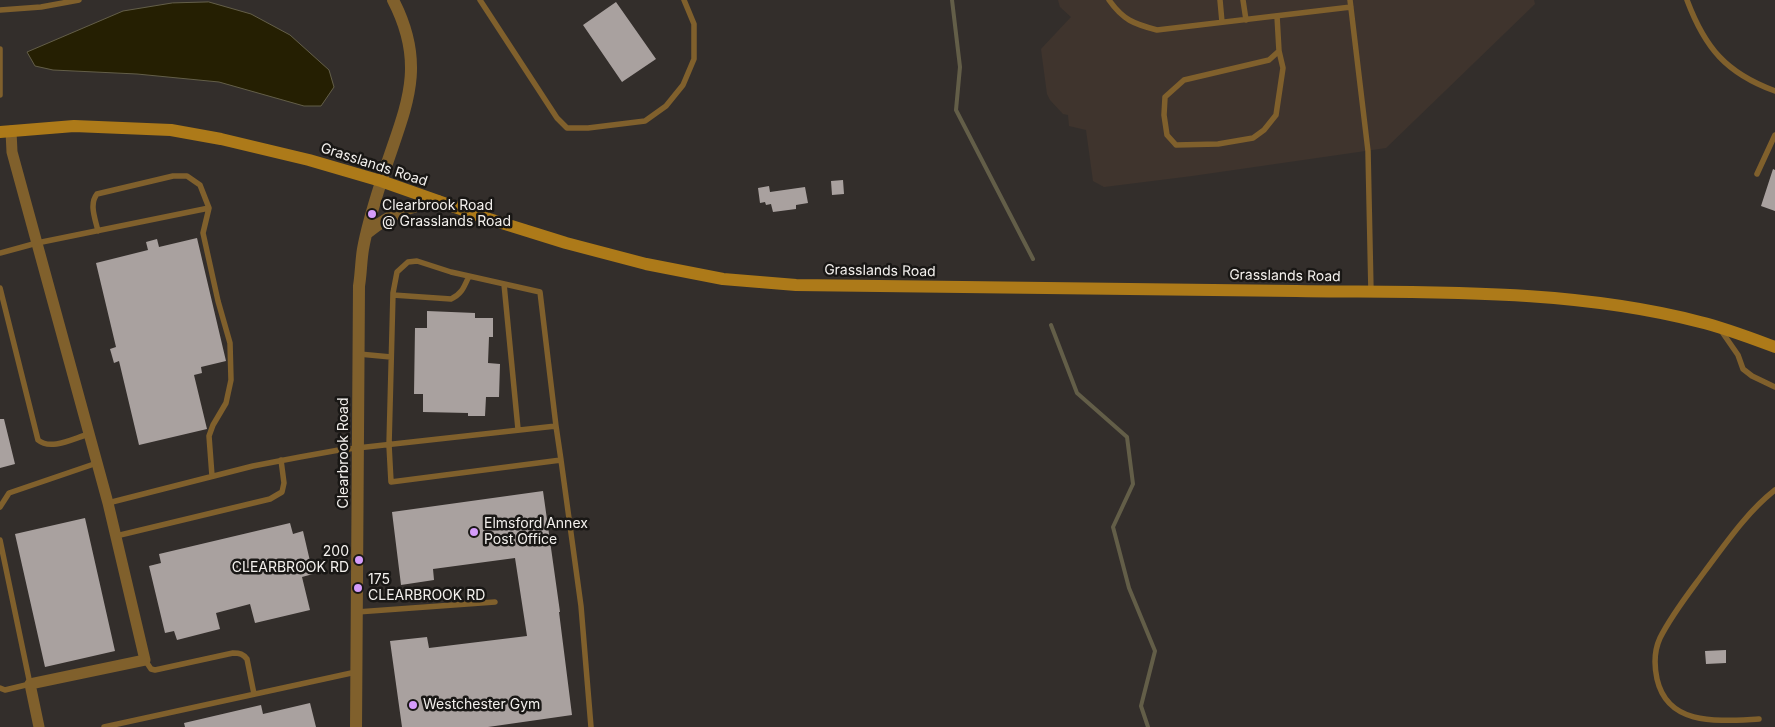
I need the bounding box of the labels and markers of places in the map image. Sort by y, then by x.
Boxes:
place label: Clearbrook Road @ Grasslands Road [382,198,511,230]
marker: Clearbrook Road @ Grasslands Road [366,208,378,220]
place label: Elmsford Annex Post Office [484,516,588,548]
marker: Elmsford Annex Post Office [468,526,480,538]
place label: 200 CLEARBROOK RD [232,544,349,576]
marker: 200 CLEARBROOK RD [353,554,365,566]
place label: 175 CLEARBROOK RD [368,572,485,604]
marker: 175 CLEARBROOK RD [352,582,364,594]
place label: Westchester Gym [423,697,540,713]
marker: Westchester Gym [407,699,419,711]

